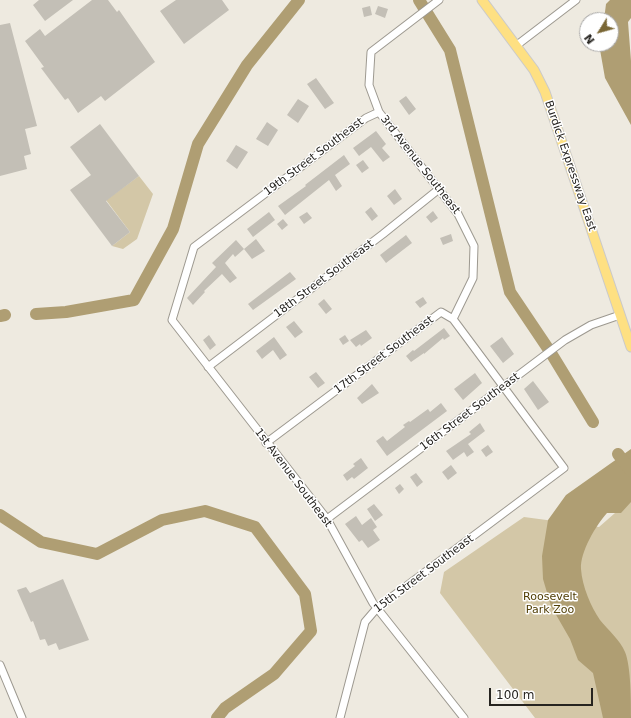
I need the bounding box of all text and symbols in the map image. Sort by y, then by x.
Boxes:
north arrow [579,12,619,52]
text: N [582,31,598,47]
street label: Burdick Expressway East [541,99,599,233]
street label: 3rd Avenue Southeast [377,113,463,217]
street label: 19th Street Southeast [262,115,366,199]
street label: 18th Street Southeast [272,237,376,321]
street label: 17th Street Southeast [332,313,436,397]
street label: 16th Street Southeast [418,370,522,454]
street label: 1st Avenue Southeast [251,426,335,530]
street label: 15th Street Southeast [372,532,476,616]
park label: Roosevelt Park Zoo [523,590,577,616]
scale bar [491,680,595,706]
text: 100 m [496,688,534,702]

